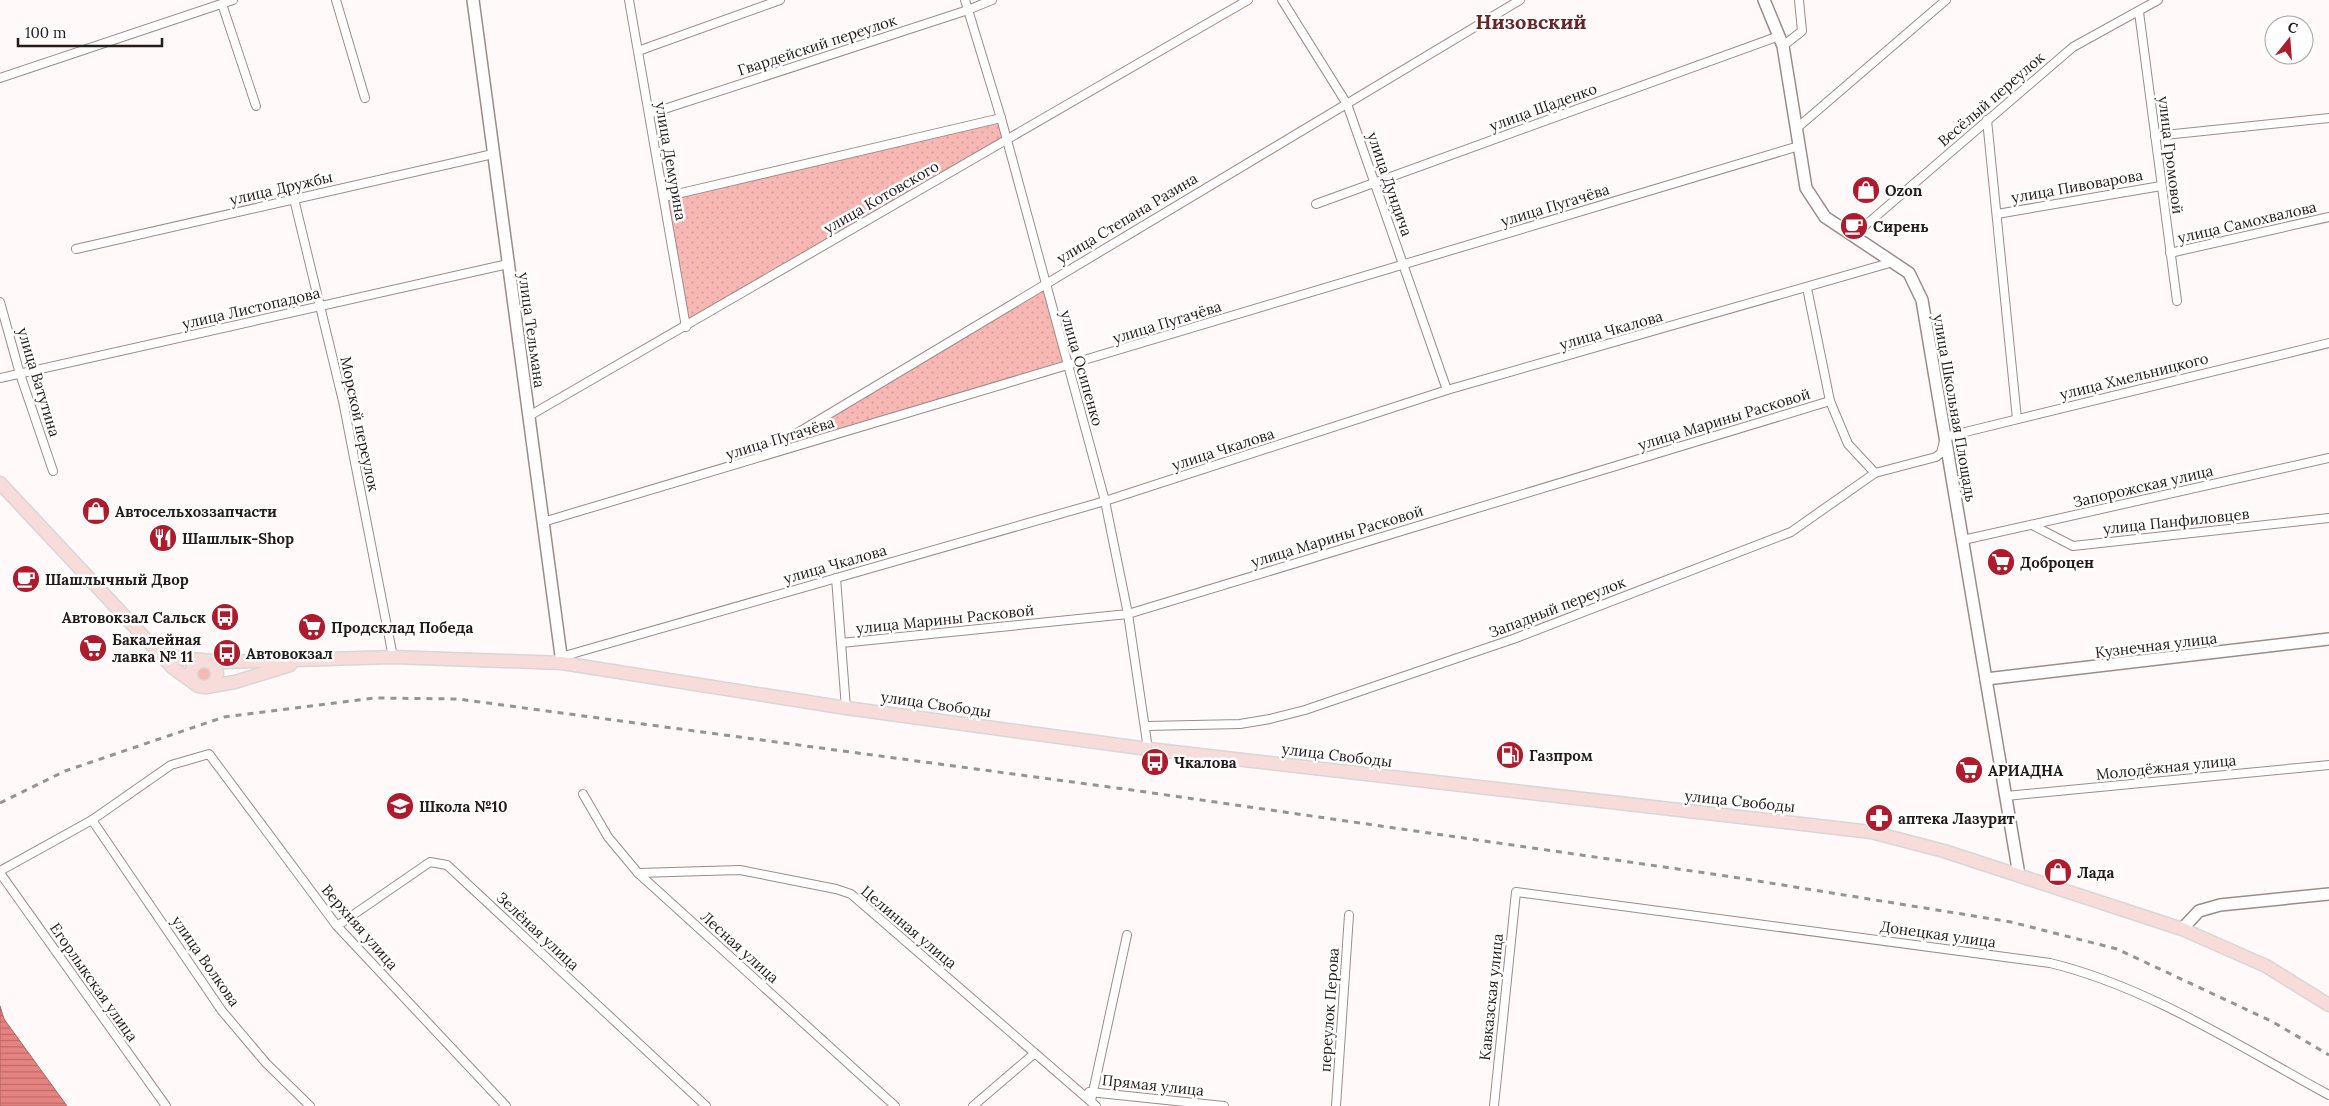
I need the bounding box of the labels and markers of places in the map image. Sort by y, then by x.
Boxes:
shop icon: Ozon [1851,175,1881,205]
place label: Ozon [1885,181,1923,200]
cafe icon: Сирень [1839,211,1869,241]
place label: Сирень [1873,217,1929,236]
shop icon: Автосельхоззапчасти [81,496,111,526]
place label: Автосельхоззапчасти [115,502,277,521]
restaurant icon: Шашлык-Shop [148,523,178,553]
place label: Шашлык-Shop [182,529,294,548]
supermarket icon: Доброцен [1986,547,2016,577]
place label: Доброцен [2020,553,2094,572]
cafe icon: Шашлычный Двор [11,564,41,594]
place label: Шашлычный Двор [45,570,189,589]
bus stop icon: Автовокзал Сальск [210,602,240,632]
place label: Автовокзал Сальск [62,608,206,627]
supermarket icon: Продсклад Победа [297,612,327,642]
place label: Продсклад Победа [331,618,474,637]
place label: Бакалейная лавка № 11 [112,630,201,666]
supermarket icon: Бакалейная лавка № 11 [78,633,108,663]
bus stop icon: Автовокзал [212,638,242,668]
place label: Автовокзал [246,644,333,663]
fuel station icon: Газпром [1495,740,1525,770]
place label: Газпром [1529,746,1593,765]
bus stop icon: Чкалова [1140,747,1170,777]
place label: Чкалова [1174,753,1237,772]
supermarket icon: АРИАДНА [1954,755,1984,785]
place label: АРИАДНА [1988,761,2063,780]
school or university icon: Школа №10 [385,791,415,821]
place label: Школа №10 [419,797,508,816]
pharmacy icon: аптека Лазурит [1864,803,1894,833]
place label: аптека Лазурит [1898,809,2015,828]
shop icon: Лада [2043,857,2073,887]
place label: Лада [2077,863,2115,882]

